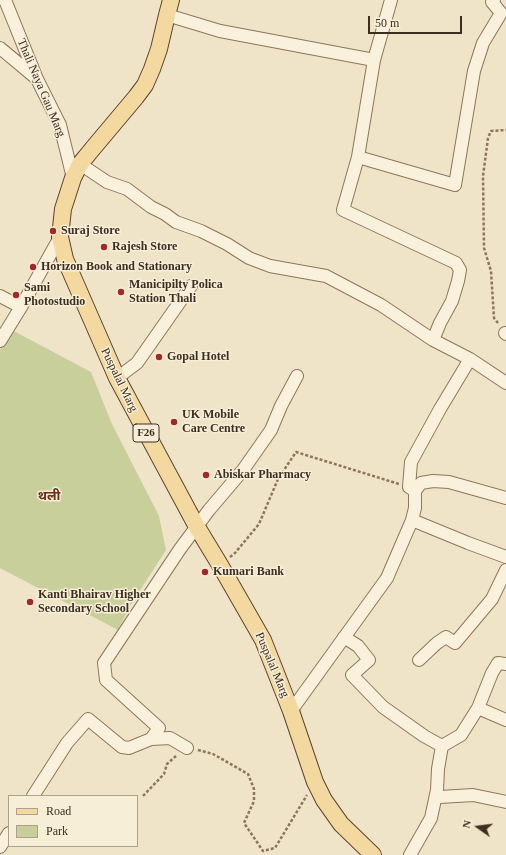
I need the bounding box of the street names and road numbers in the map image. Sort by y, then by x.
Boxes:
street label: Thali Naya Gau Marg [14,37,68,139]
street label: Puspalal Marg [97,346,141,414]
road number: F26 [133,424,159,442]
street label: Puspalal Marg [252,630,292,700]

